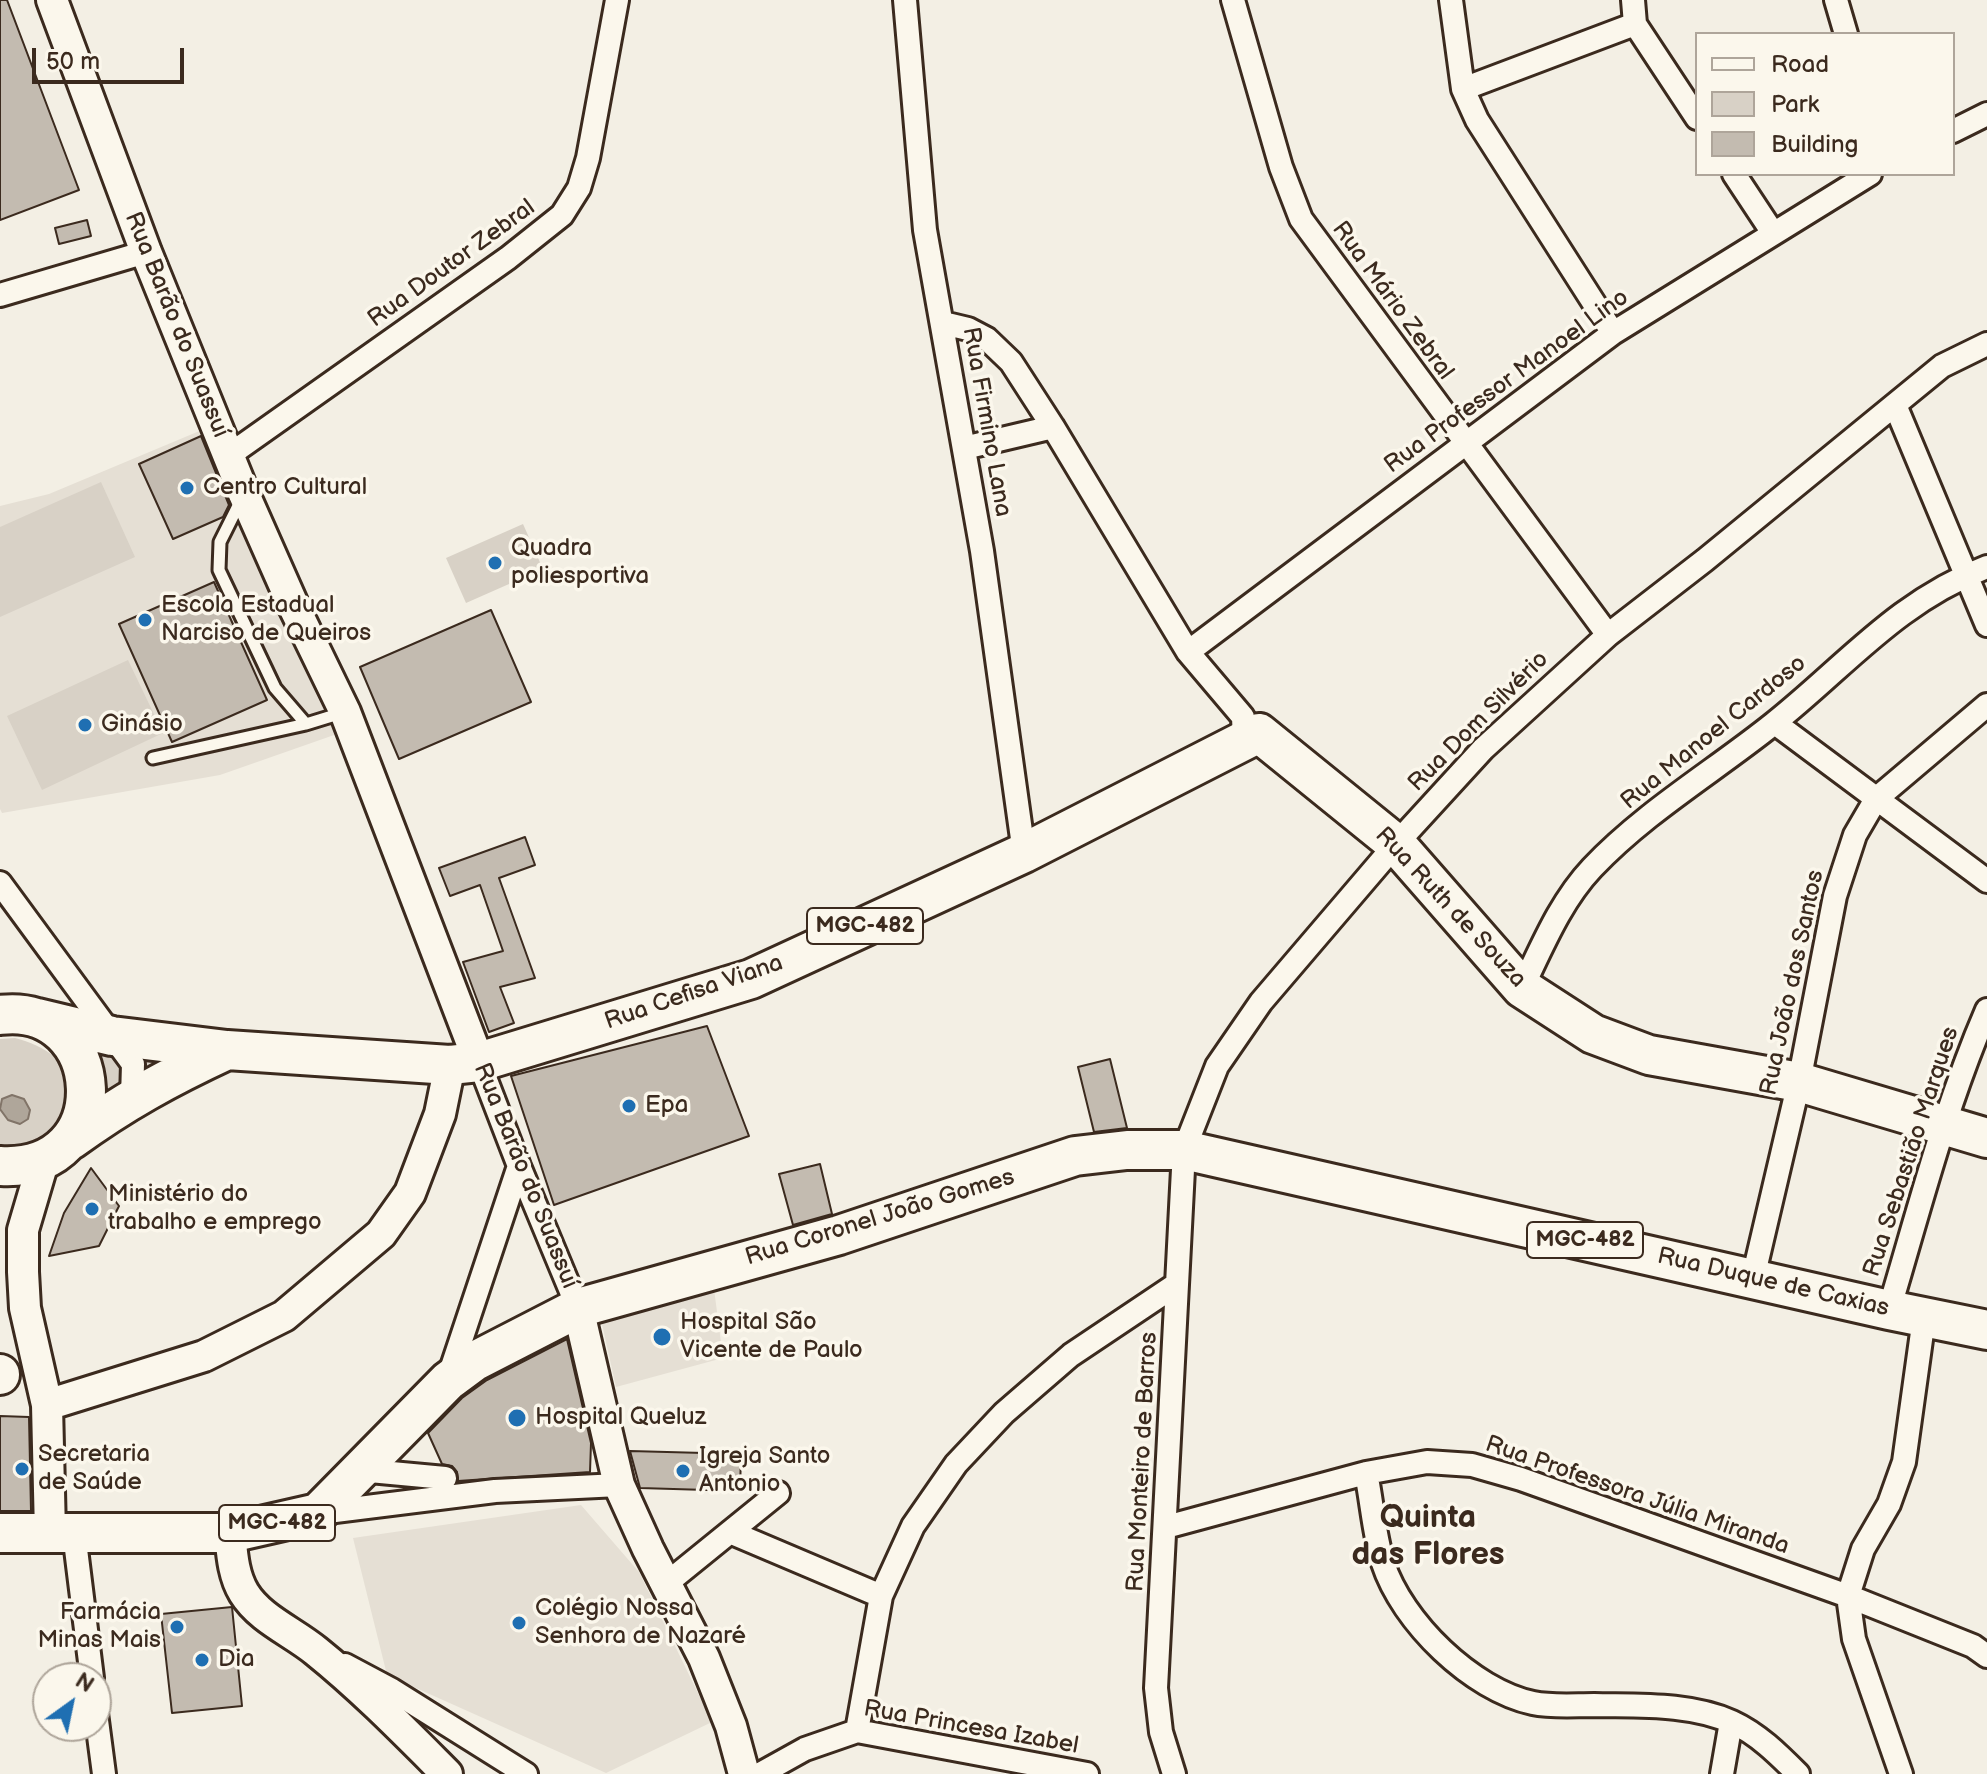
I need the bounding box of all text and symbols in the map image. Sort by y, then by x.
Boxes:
scale bar [36,32,188,82]
legend [1695,32,1955,176]
text: 50 m [46,47,100,76]
text: Road [1771,50,1829,79]
text: Park [1771,90,1819,119]
text: Building [1771,130,1858,159]
street label: Rua Doutor Zebral [363,194,541,334]
street label: Rua Barão do Suassuí [118,208,234,442]
street label: Rua Mário Zebral [1325,216,1459,386]
street label: Rua Professor Manoel Lino [1379,284,1635,480]
street label: Rua Firmino Lana [955,325,1017,519]
place label: Centro Cultural [203,474,367,502]
marker: Centro Cultural [178,479,196,497]
place label: Quadra poliesportiva [511,535,649,591]
marker: Quadra poliesportiva [486,554,504,572]
place label: Escola Estadual Narciso de Queiros [161,592,371,648]
marker: Escola Estadual Narciso de Queiros [136,611,154,629]
street label: Rua Dom Silvério [1403,646,1555,798]
street label: Rua Manoel Cardoso [1616,650,1812,816]
place label: Ginásio [101,711,183,739]
marker: Ginásio [76,716,94,734]
street label: Rua Ruth de Souza [1368,822,1532,994]
street label: Rua João dos Santos [1755,868,1831,1098]
road number: MGC-482 [807,908,923,944]
street label: Rua Cefisa Viana [601,949,787,1037]
street label: Rua Sebastião Marques [1858,1023,1966,1281]
street label: Rua Barão do Suassuí [467,1059,583,1293]
place label: Epa [645,1092,688,1120]
marker: Epa [620,1097,638,1115]
street label: Rua Coronel João Gomes [742,1163,1018,1273]
place label: Ministério do trabalho e emprego [108,1181,322,1237]
marker: Ministério do trabalho e emprego [83,1200,101,1218]
road number: MGC-482 [1527,1222,1643,1258]
street label: Rua Duque de Caxias [1654,1242,1892,1324]
place label: Hospital São Vicente de Paulo [680,1309,863,1365]
marker: Hospital São Vicente de Paulo [651,1326,673,1348]
street label: Rua Monteiro de Barros [1122,1331,1164,1593]
place label: Hospital Queluz [535,1404,706,1432]
marker: Hospital Queluz [506,1407,528,1429]
street label: Rua Professora Júlia Miranda [1481,1430,1793,1562]
place label: Secretaria de Saúde [38,1441,150,1497]
place label: Igreja Santo Antonio [699,1443,830,1499]
marker: Secretaria de Saúde [13,1460,31,1478]
marker: Igreja Santo Antonio [674,1462,692,1480]
district label: Quinta das Flores [1351,1500,1505,1575]
road number: MGC-482 [219,1505,335,1541]
place label: Colégio Nossa Senhora de Nazaré [535,1595,746,1651]
place label: Farmácia Minas Mais [37,1599,161,1655]
marker: Colégio Nossa Senhora de Nazaré [510,1614,528,1632]
marker: Farmácia Minas Mais [168,1618,186,1636]
place label: Dia [218,1646,255,1674]
marker: Dia [193,1651,211,1669]
north arrow [32,1662,112,1742]
text: N [70,1667,99,1699]
street label: Rua Princesa Izabel [861,1695,1081,1761]

